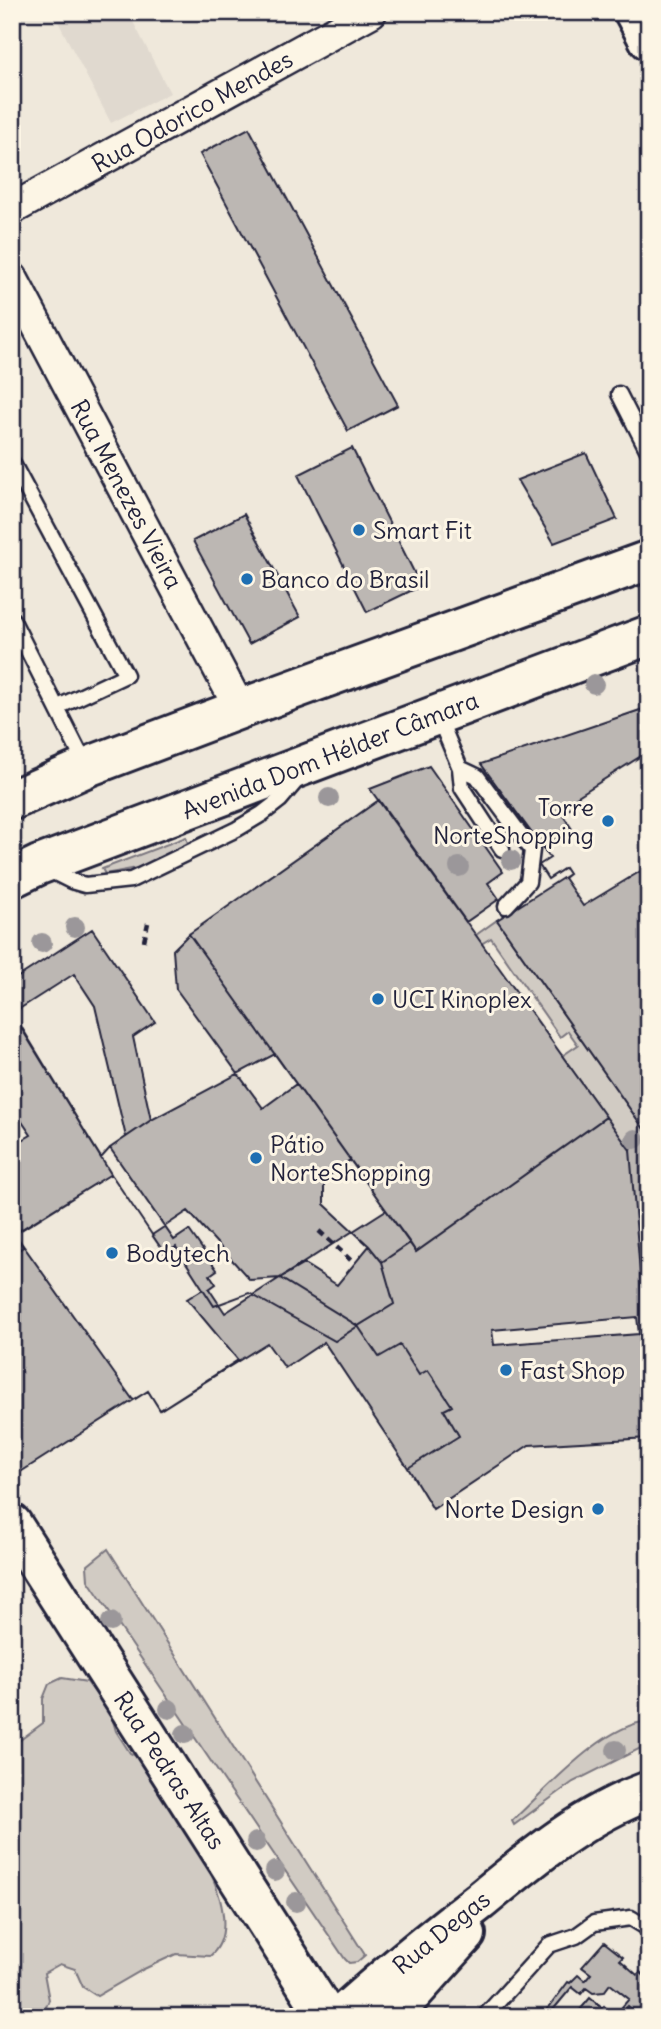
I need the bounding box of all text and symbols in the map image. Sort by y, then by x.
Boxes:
street label: Rua Odorico Mendes [86,43,298,179]
street label: Rua Menezes Vieira [64,394,190,594]
place label: Smart Fit [373,515,472,545]
marker: Smart Fit [351,522,367,538]
place label: Banco do Brasil [261,564,429,594]
marker: Banco do Brasil [239,571,255,587]
street label: Avenida Dom Hélder Câmara [178,685,482,825]
place label: Torre NorteShopping [433,792,594,850]
marker: Torre NorteShopping [600,813,616,829]
place label: UCI Kinoplex [392,984,532,1014]
marker: UCI Kinoplex [370,991,386,1007]
place label: Pátio NorteShopping [270,1129,431,1187]
marker: Pátio NorteShopping [248,1150,264,1166]
place label: Bodytech [126,1238,230,1268]
marker: Bodytech [104,1245,120,1261]
place label: Fast Shop [520,1355,625,1385]
marker: Fast Shop [498,1362,514,1378]
place label: Norte Design [444,1494,584,1524]
marker: Norte Design [590,1501,606,1517]
street label: Rua Pedras Altas [108,1685,232,1855]
street label: Rua Degas [386,1884,496,1980]

